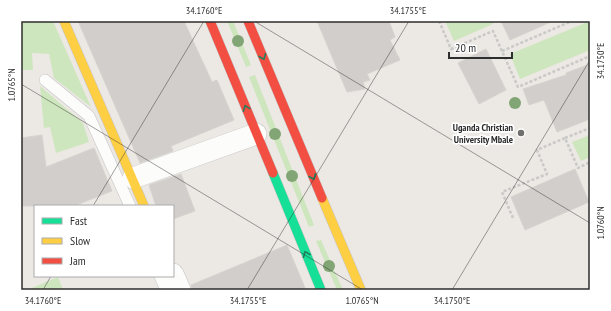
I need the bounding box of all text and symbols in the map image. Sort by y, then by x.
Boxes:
text: 34.1760°E [186,4,222,17]
text: 34.1755°E [390,4,426,17]
scale bar [449,34,512,60]
text: 20 m [455,40,476,55]
text: 34.1750°E [594,43,607,79]
one-way arrow [259,54,267,61]
text: 1.0765°N [5,68,18,102]
one-way arrow [243,104,251,111]
place label: Uganda Christian University Mbale [453,121,514,146]
marker: Uganda Christian University Mbale [516,128,526,138]
one-way arrow [309,173,317,180]
legend [34,205,174,277]
text: 1.0760°N [594,206,607,240]
text: Fast [70,213,88,228]
text: Slow [70,233,91,248]
one-way arrow [303,250,311,258]
text: Jam [69,253,86,268]
text: 34.1760°E [25,294,61,307]
text: 34.1755°E [230,294,266,307]
text: 1.0765°N [345,294,379,307]
text: 34.1750°E [434,294,470,307]

